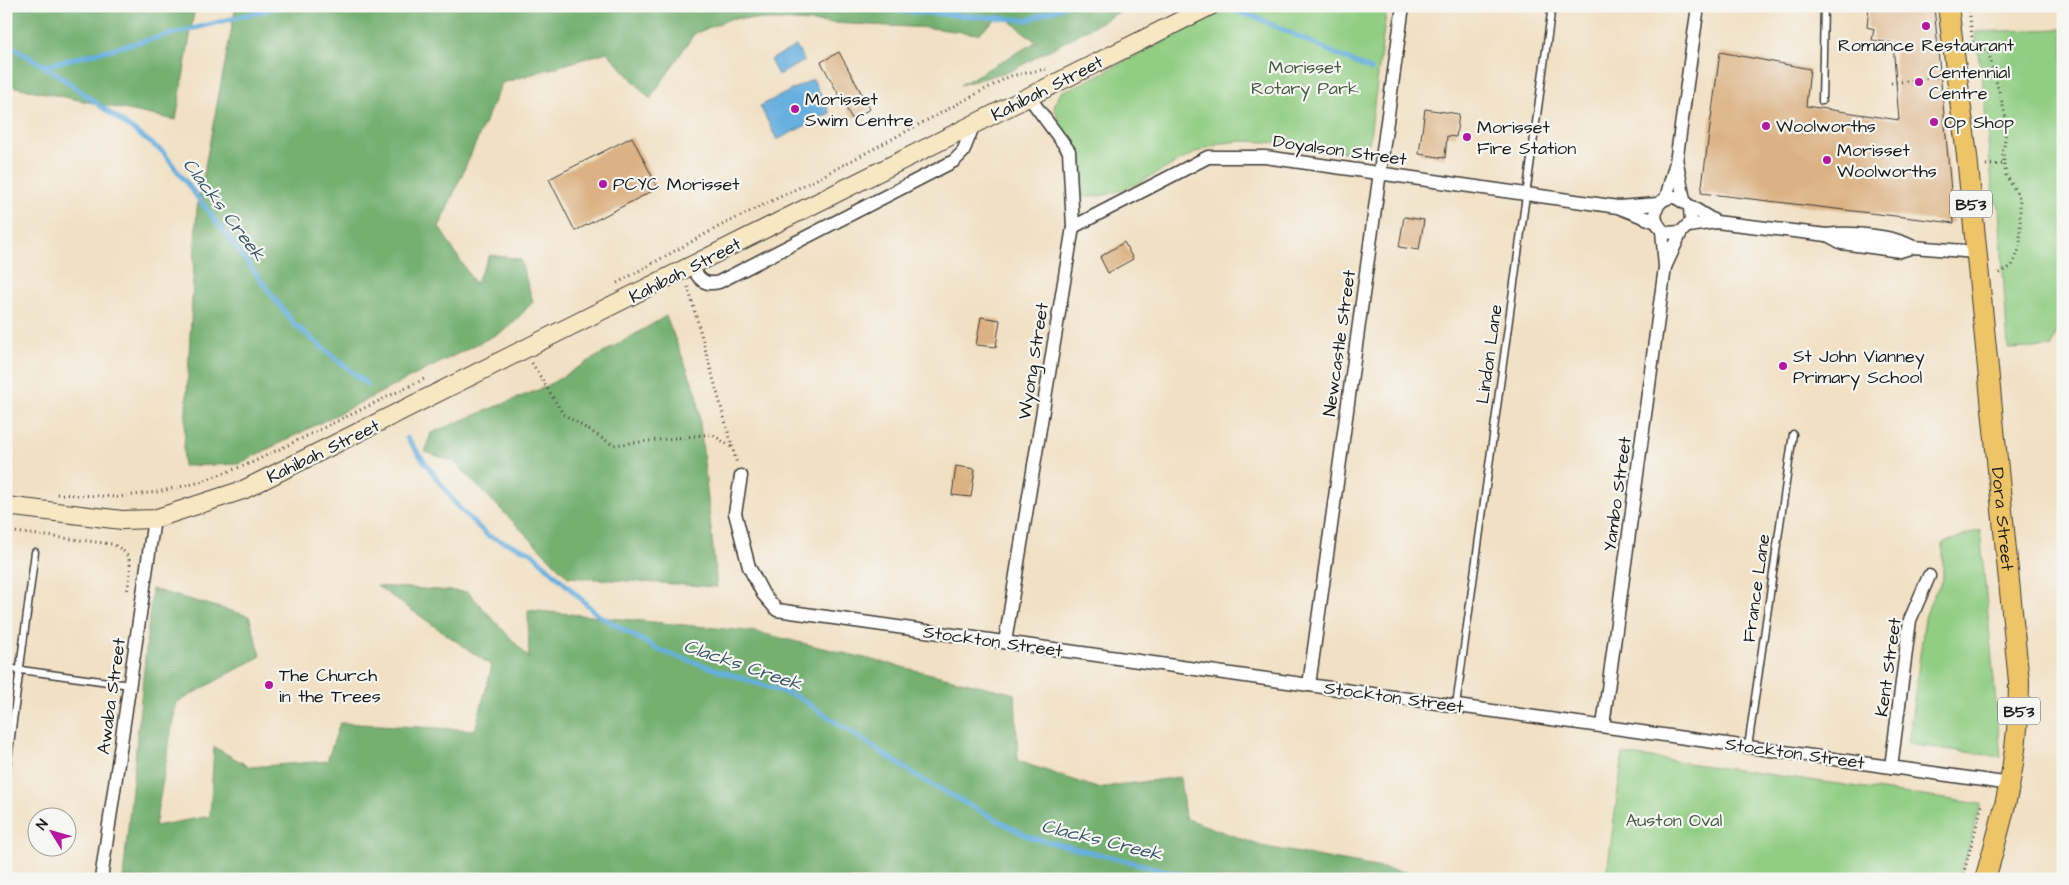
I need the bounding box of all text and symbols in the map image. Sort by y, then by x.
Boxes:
marker: Romance Restaurant [1920,20,1932,32]
place label: Romance Restaurant [1838,33,2015,58]
street label: Kahibah Street [987,49,1108,127]
park label: Morisset Rotary Park [1251,55,1359,102]
place label: Centennial Centre [1929,60,2010,106]
marker: Centennial Centre [1913,76,1925,88]
place label: Morisset Swim Centre [805,87,914,133]
marker: Morisset Swim Centre [789,103,801,115]
place label: Op Shop [1944,110,2014,135]
place label: Woolworths [1776,114,1876,139]
place label: Morisset Fire Station [1477,115,1576,161]
marker: Op Shop [1928,116,1940,128]
marker: Woolworths [1760,120,1772,132]
street label: Doyalson Street [1271,129,1409,173]
marker: Morisset Fire Station [1461,131,1473,143]
place label: Morisset Woolworths [1837,138,1937,184]
water label: Clacks Creek [176,153,272,267]
marker: Morisset Woolworths [1821,154,1833,166]
place label: PCYC Morisset [613,172,740,197]
marker: PCYC Morisset [597,178,609,190]
road number: B53 [1950,190,1992,218]
street label: Kahibah Street [625,231,746,309]
street label: Newcastle Street [1317,267,1362,418]
street label: Wyong Street [1012,300,1056,421]
street label: Lindon Lane [1470,303,1509,405]
place label: St John Vianney Primary School [1793,344,1925,391]
marker: St John Vianney Primary School [1777,360,1789,372]
street label: Kahibah Street [263,413,384,490]
street label: Yambo Street [1597,434,1638,553]
street label: Dora Street [1985,466,2020,573]
street label: France Lane [1737,532,1777,644]
street label: Kent Street [1869,615,1908,718]
street label: Stockton Street [922,619,1065,664]
water label: Clacks Creek [680,633,805,698]
street label: Awaba Street [91,636,132,756]
place label: The Church in the Trees [279,663,381,709]
street label: Stockton Street [1323,675,1466,720]
marker: The Church in the Trees [263,679,275,691]
road number: B53 [1998,698,2040,724]
street label: Stockton Street [1724,731,1867,776]
north arrow [28,808,78,858]
park label: Auston Oval [1626,808,1723,833]
water label: Clacks Creek [1039,812,1165,869]
text: N [32,815,53,834]

